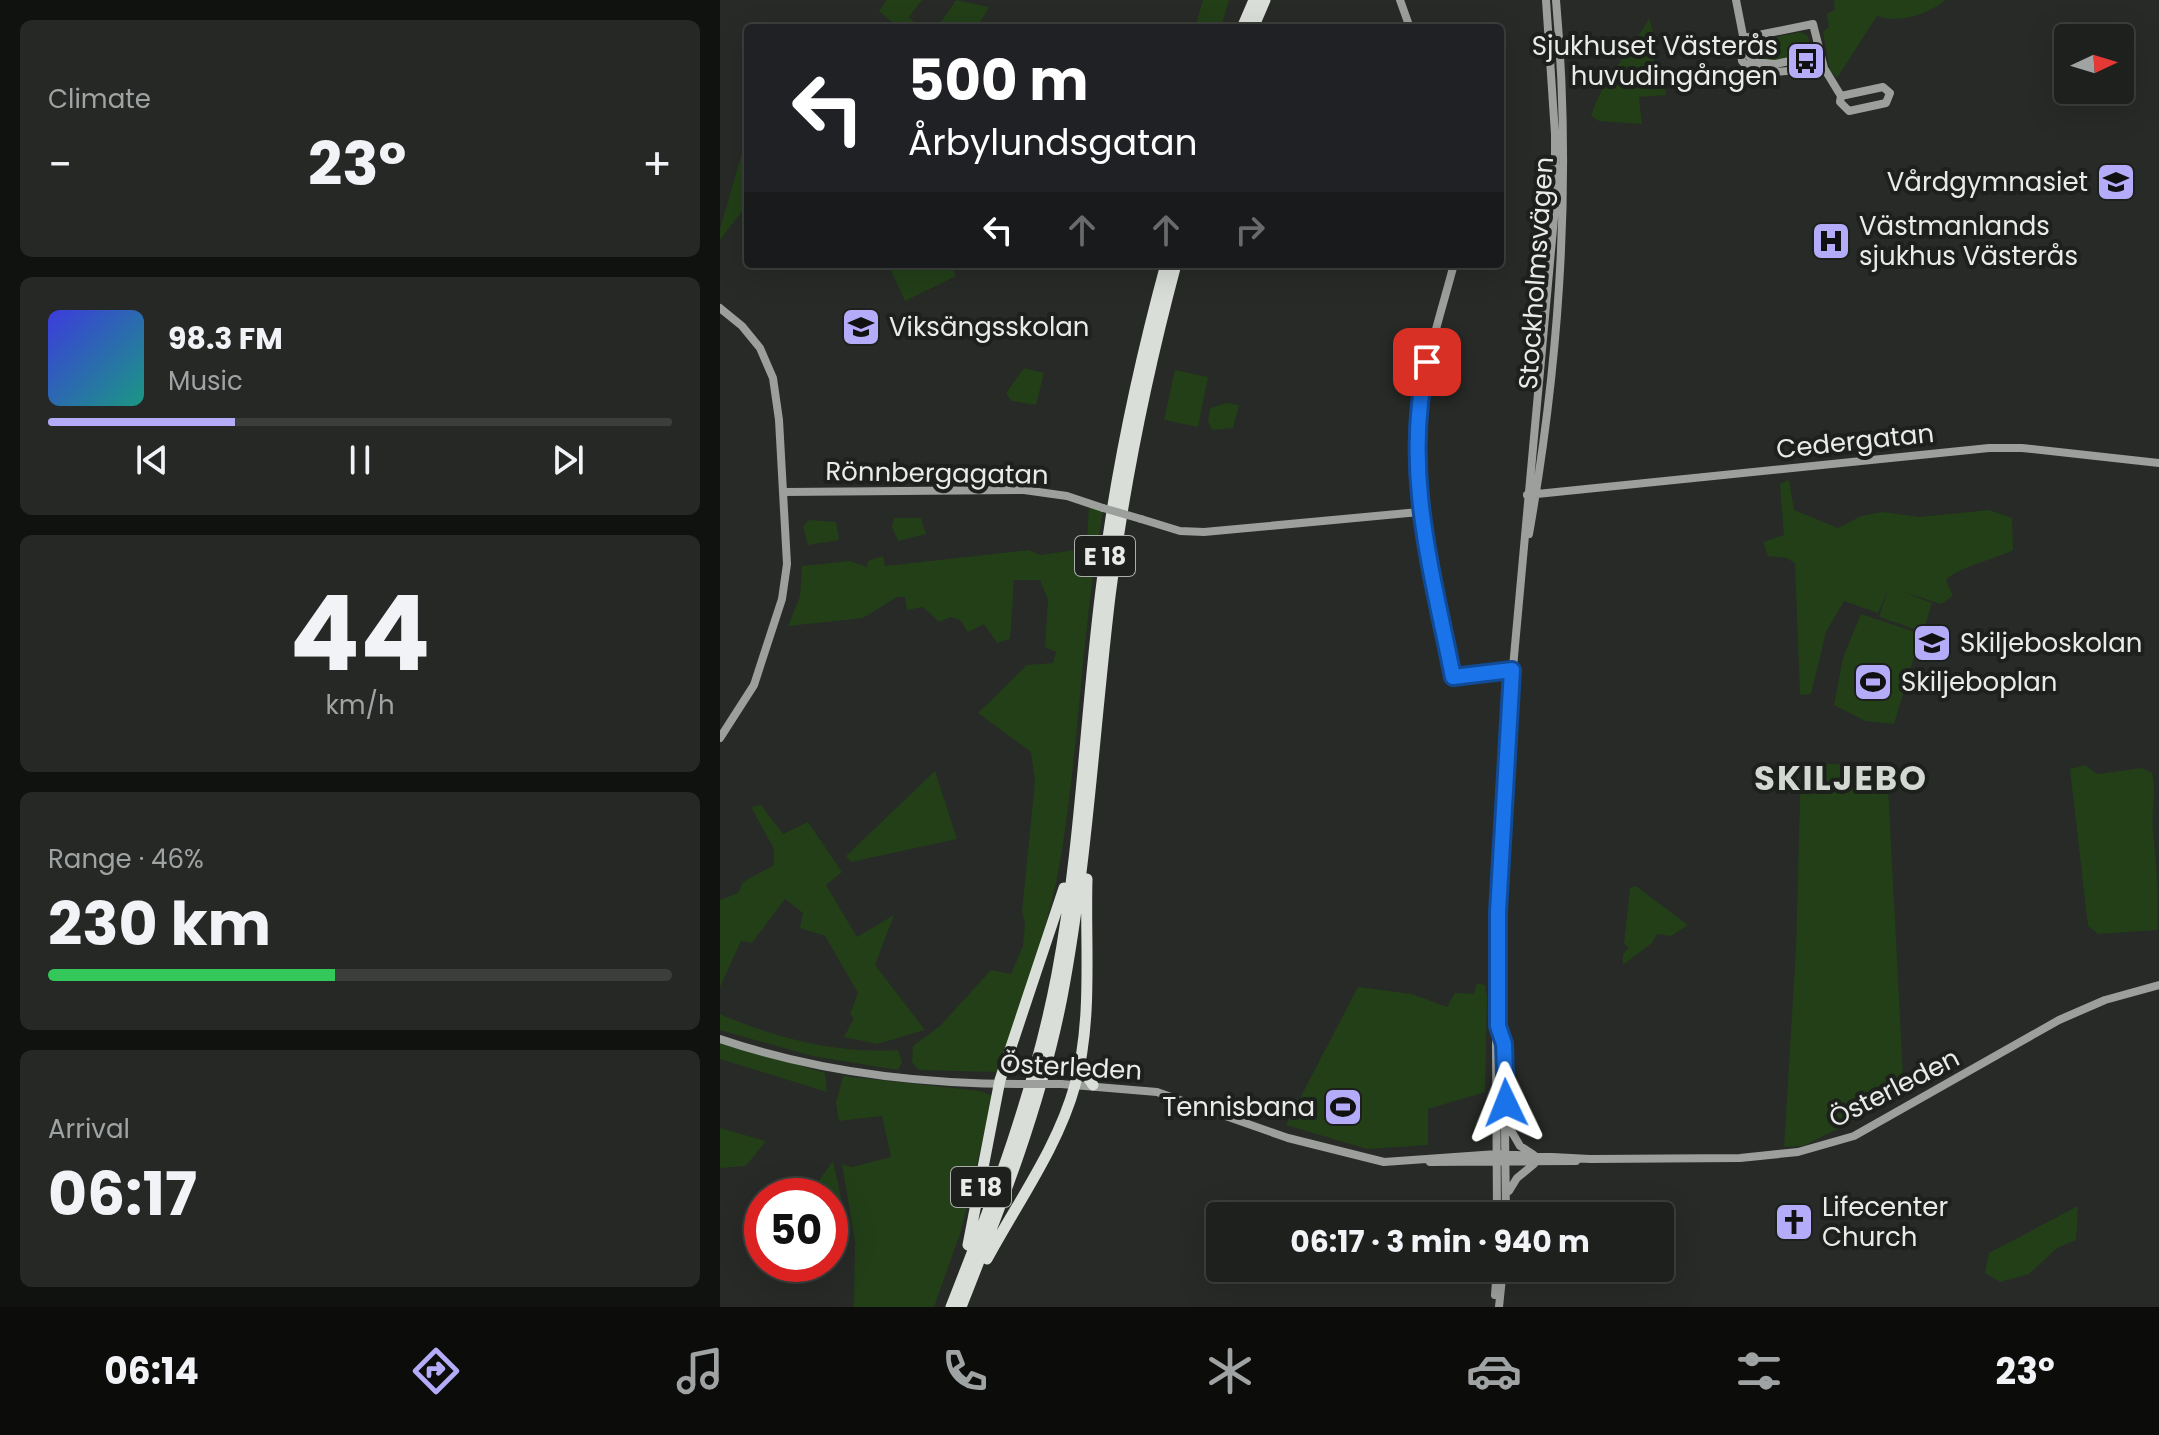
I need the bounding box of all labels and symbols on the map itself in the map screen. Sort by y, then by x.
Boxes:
north arrow [2054,24,2134,104]
place label: Sjukhuset Västerås huvudingången [1532,28,1778,94]
bus stop icon: Sjukhuset Västerås huvudingången [1785,40,1827,82]
street label: Stockholmsvägen [1510,155,1562,391]
school or university icon: Vårdgymnasiet [2095,161,2137,203]
place label: Vårdgymnasiet [1887,164,2088,200]
place label: Västmanlands sjukhus Västerås [1859,208,2078,274]
hospital icon: Västmanlands sjukhus Västerås [1810,220,1852,262]
school or university icon: Viksängsskolan [840,306,882,348]
place label: Viksängsskolan [889,309,1090,345]
pin [1393,328,1461,396]
street label: Cedergatan [1774,415,1936,467]
street label: Rönnbergagatan [825,453,1049,493]
road number: E 18 [1075,536,1135,576]
school or university icon: Skiljeboskolan [1911,622,1953,664]
place label: Skiljeboskolan [1960,625,2142,661]
sports icon: Skiljeboplan [1852,661,1894,703]
place label: Skiljeboplan [1901,664,2057,700]
district label: SKILJEBO [1754,754,1928,802]
street label: Österleden [1822,1040,1966,1136]
street label: Österleden [999,1045,1143,1089]
position arrow [1464,1061,1548,1145]
sports icon: Tennisbana [1322,1086,1364,1128]
place label: Tennisbana [1162,1089,1315,1125]
road number: E 18 [951,1167,1011,1207]
speed limit sign: 50 [744,1178,848,1282]
place label: Lifecenter Church [1822,1189,1948,1255]
church icon: Lifecenter Church [1773,1201,1815,1243]

